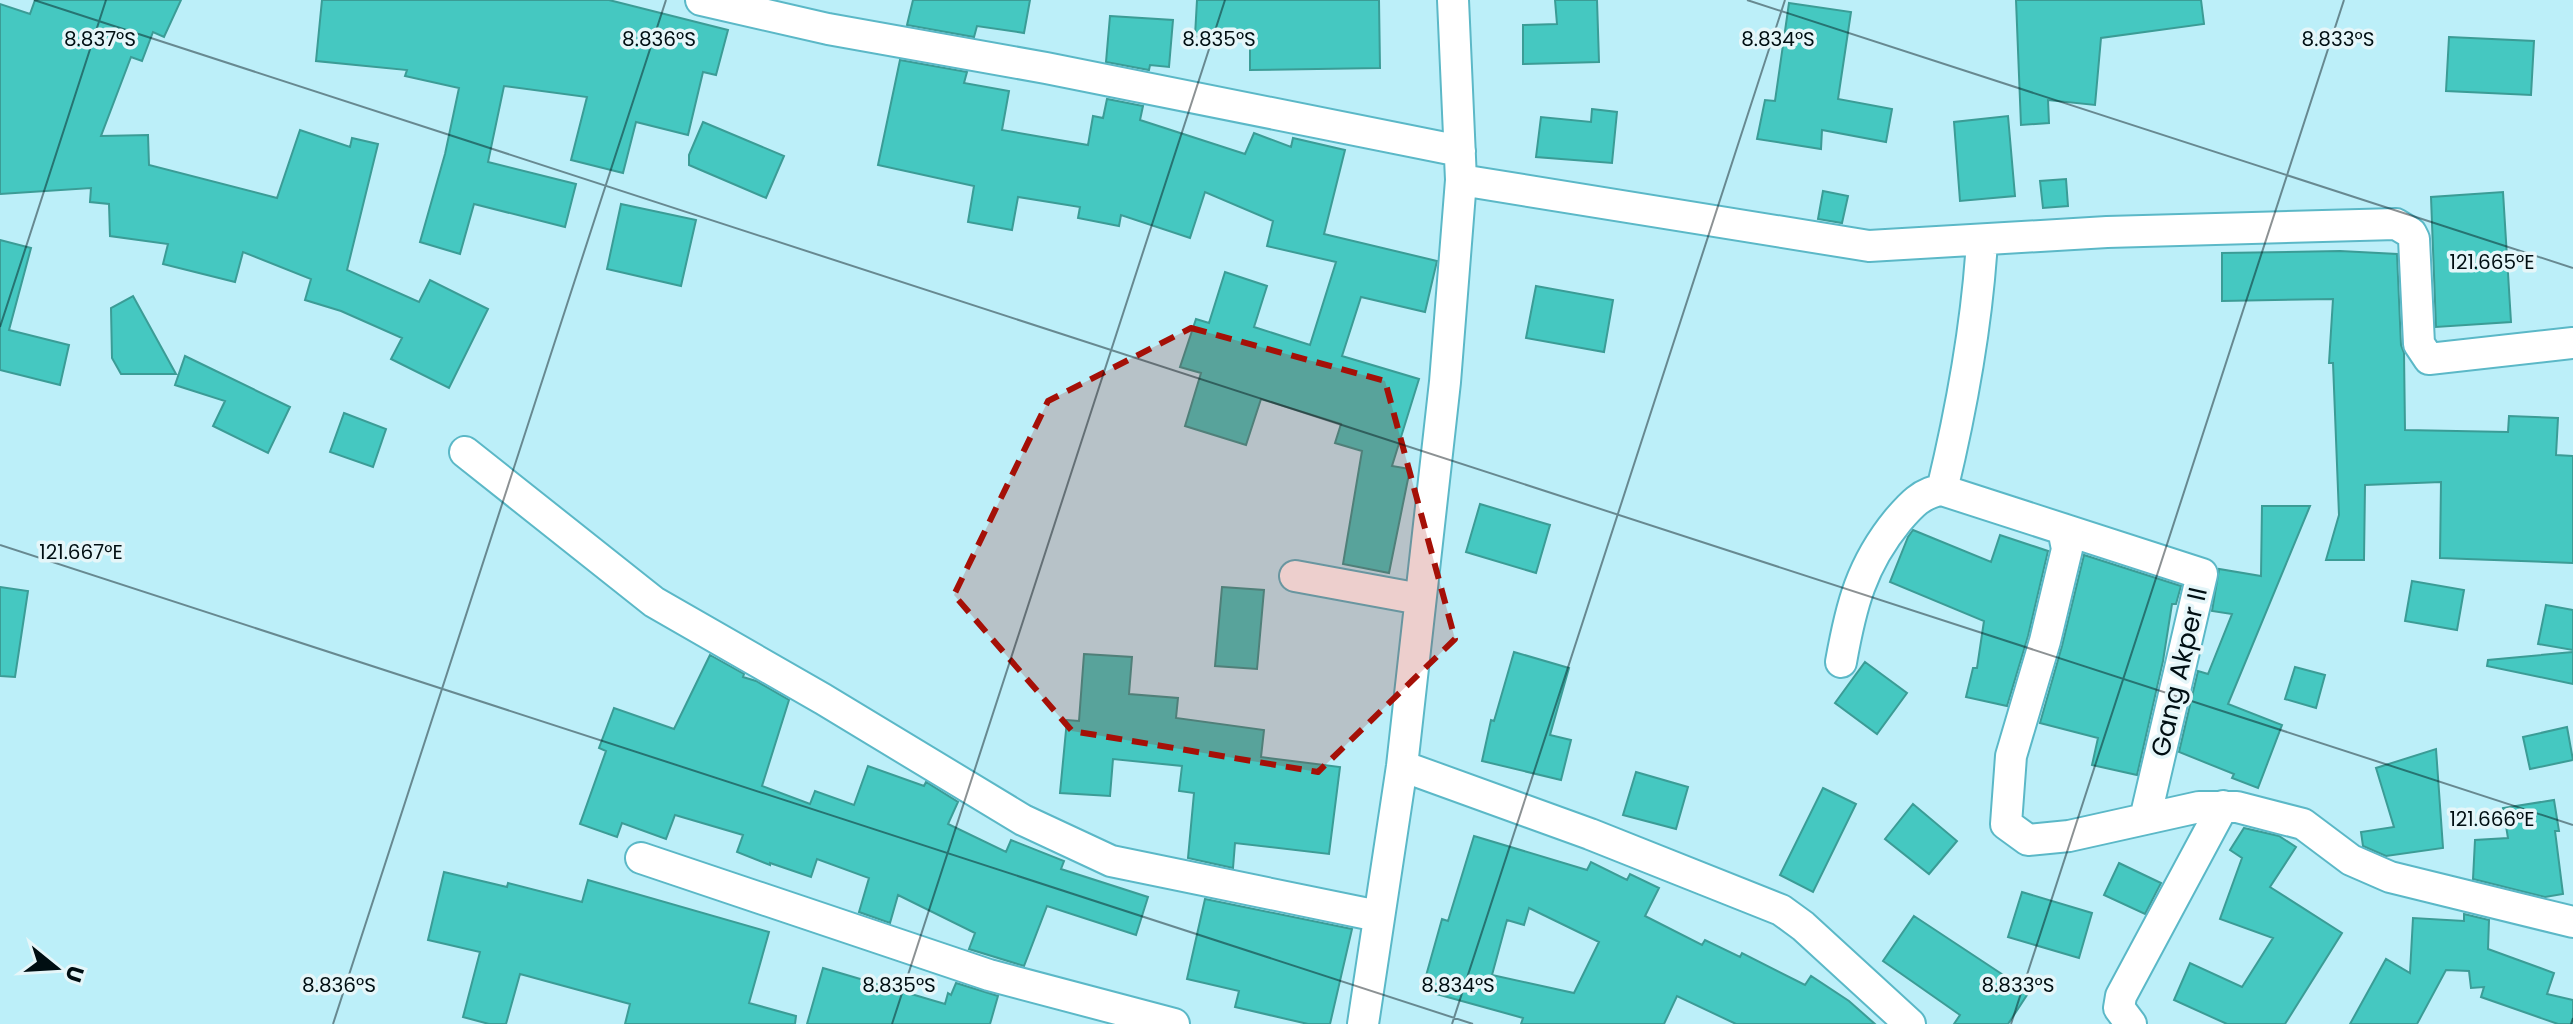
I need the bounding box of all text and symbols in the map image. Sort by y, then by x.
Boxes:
text: 8.837°S [64,25,136,53]
text: 8.836°S [622,25,696,53]
text: 8.835°S [1182,25,1256,53]
text: 8.834°S [1741,25,1815,53]
text: 8.833°S [2302,25,2374,53]
text: 121.665°E [2450,248,2534,276]
text: 121.667°E [39,538,123,566]
street label: Gang Akper II [2142,584,2216,760]
text: 121.666°E [2449,805,2535,833]
north arrow [16,928,96,1008]
text: U [57,962,92,986]
text: 8.836°S [302,971,376,999]
text: 8.835°S [862,971,936,999]
text: 8.834°S [1421,971,1495,999]
text: 8.833°S [1982,971,2054,999]

